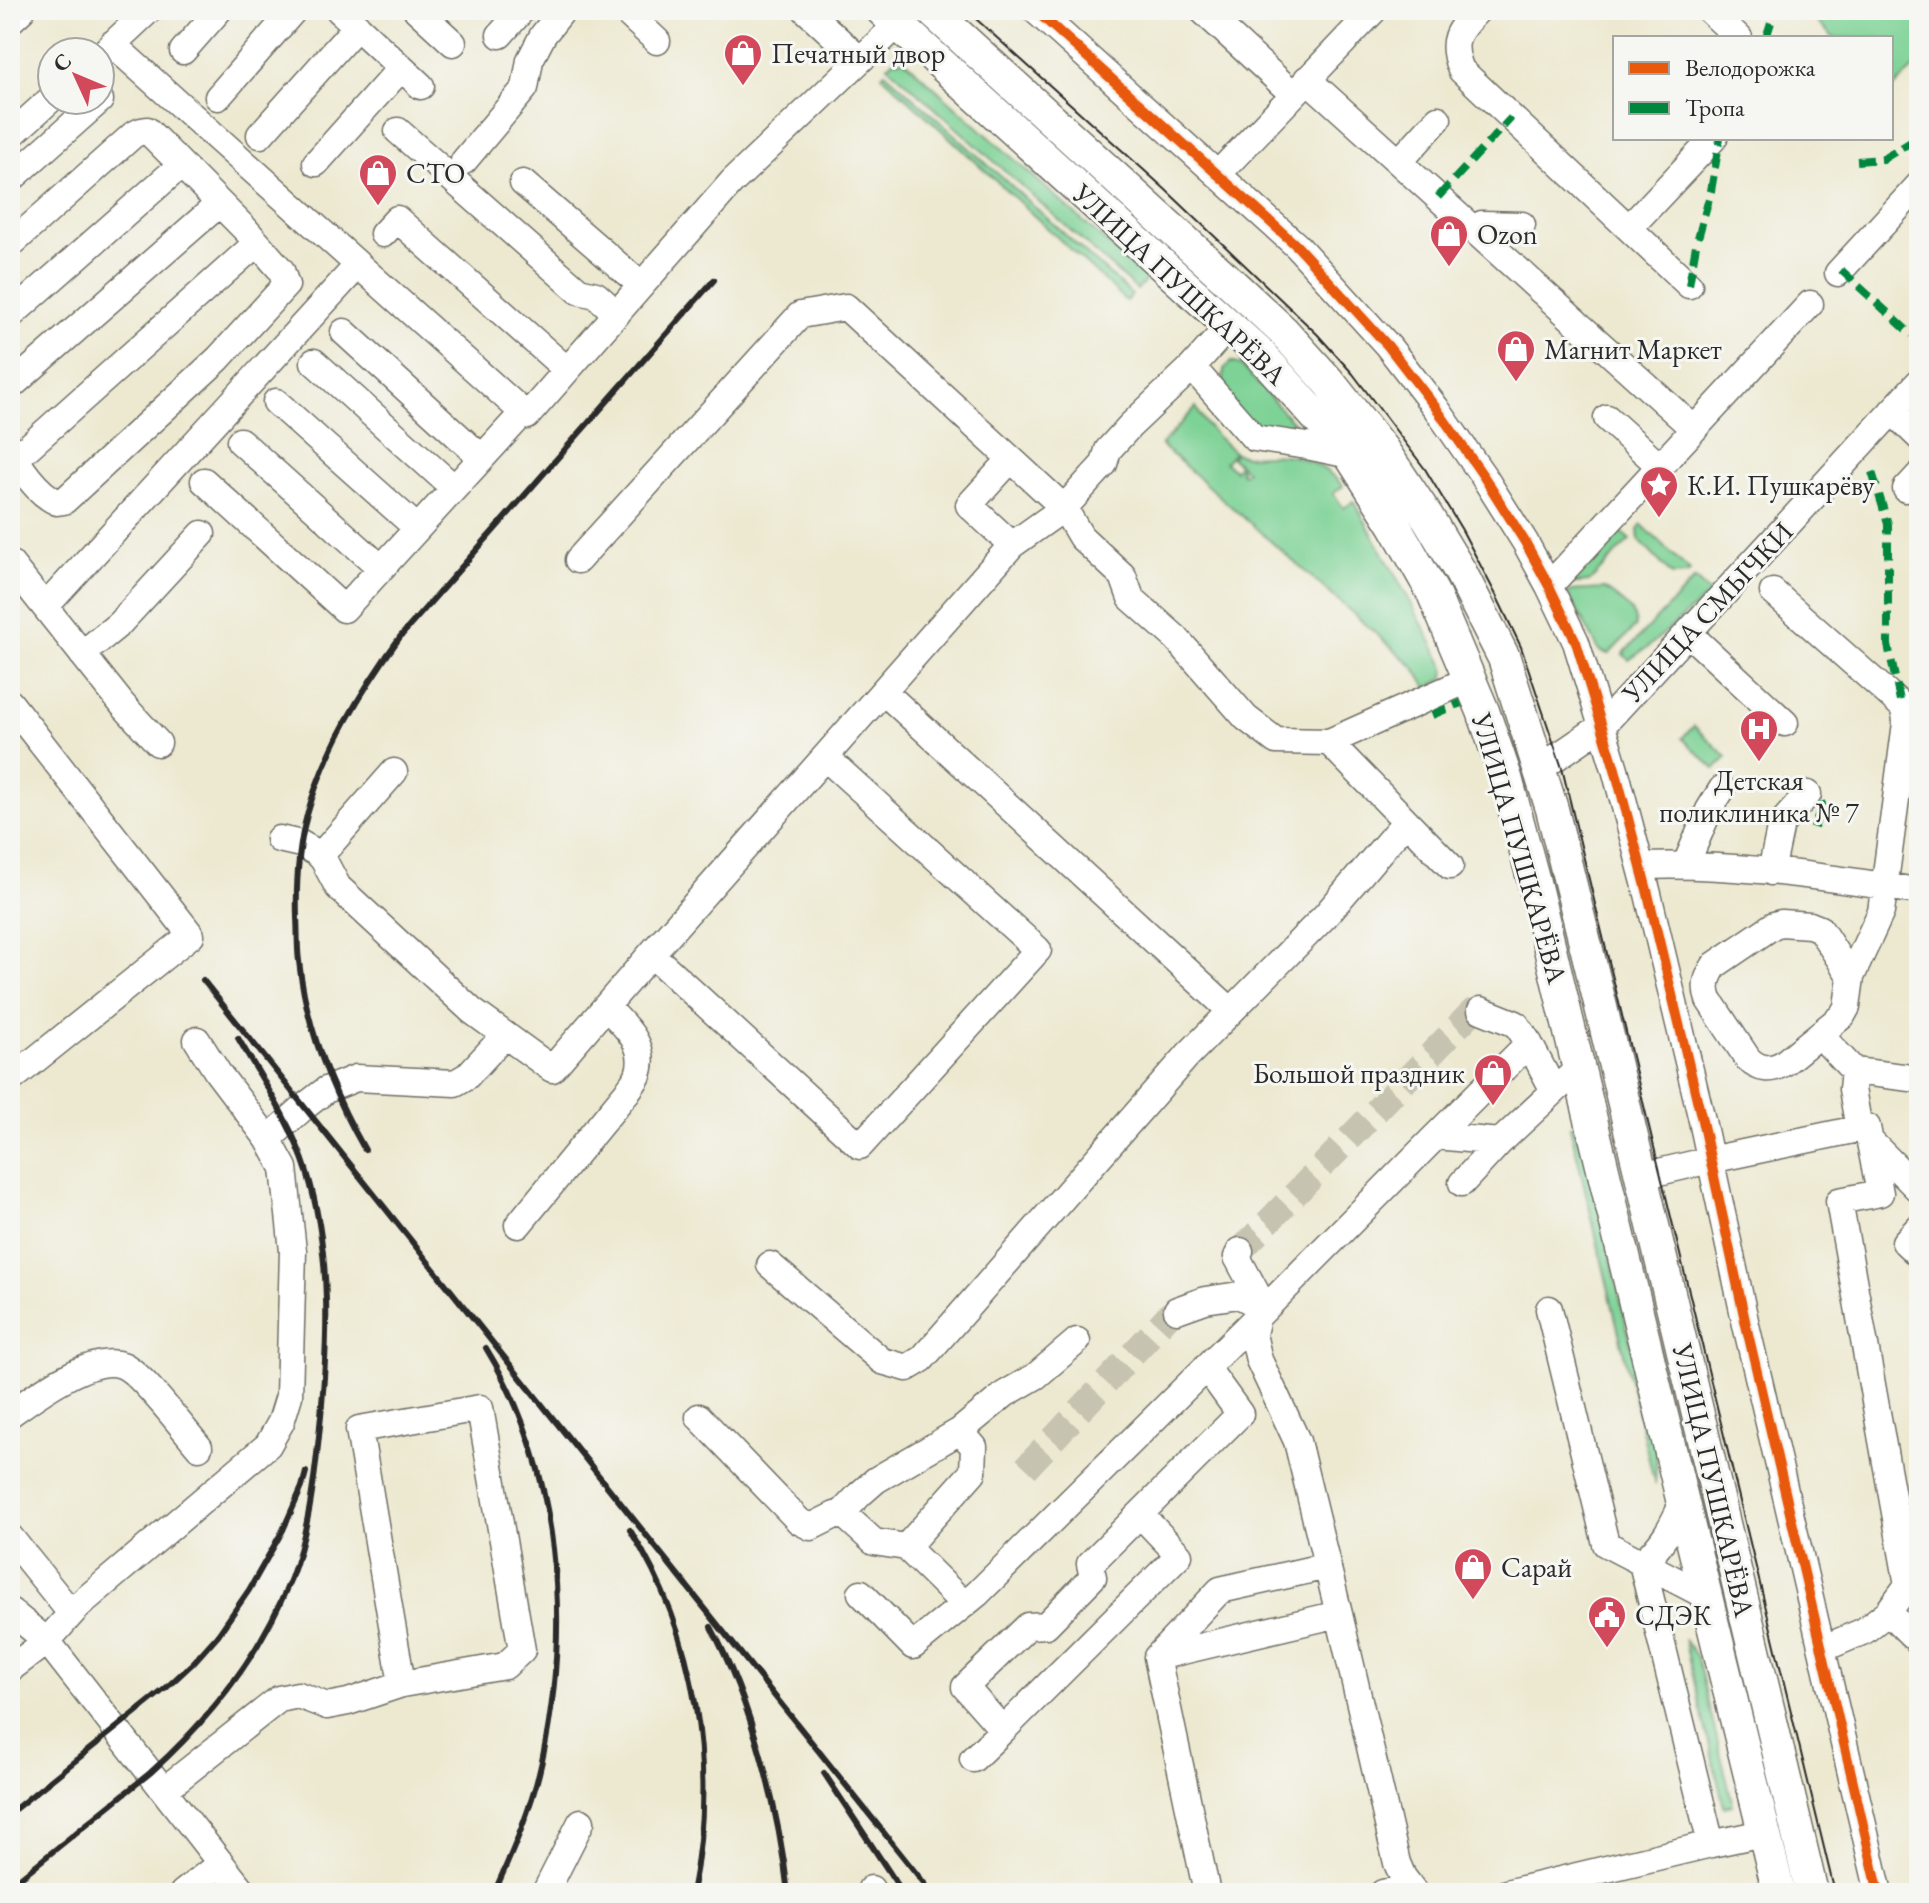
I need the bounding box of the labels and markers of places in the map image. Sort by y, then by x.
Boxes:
shop icon: Печатный двор [722,32,764,87]
place label: Печатный двор [771,35,945,71]
shop icon: СТО [357,152,399,207]
place label: СТО [406,155,465,191]
shop icon: Ozon [1428,213,1470,268]
place label: Ozon [1477,216,1538,252]
shop icon: Магнит Маркет [1495,328,1537,383]
place label: Магнит Маркет [1544,331,1722,367]
place icon: К.И. Пушкарёву [1638,464,1680,519]
place label: К.И. Пушкарёву [1687,467,1875,503]
hospital icon: Детская поликлиника № 7 [1738,708,1780,763]
place label: Детская поликлиника № 7 [1659,762,1859,830]
shop icon: Большой праздник [1472,1052,1514,1107]
place label: Большой праздник [1253,1055,1465,1091]
shop icon: Сарай [1452,1546,1494,1601]
place label: Сарай [1501,1549,1572,1585]
public building icon: СДЭК [1586,1594,1628,1649]
place label: СДЭК [1635,1597,1712,1633]

